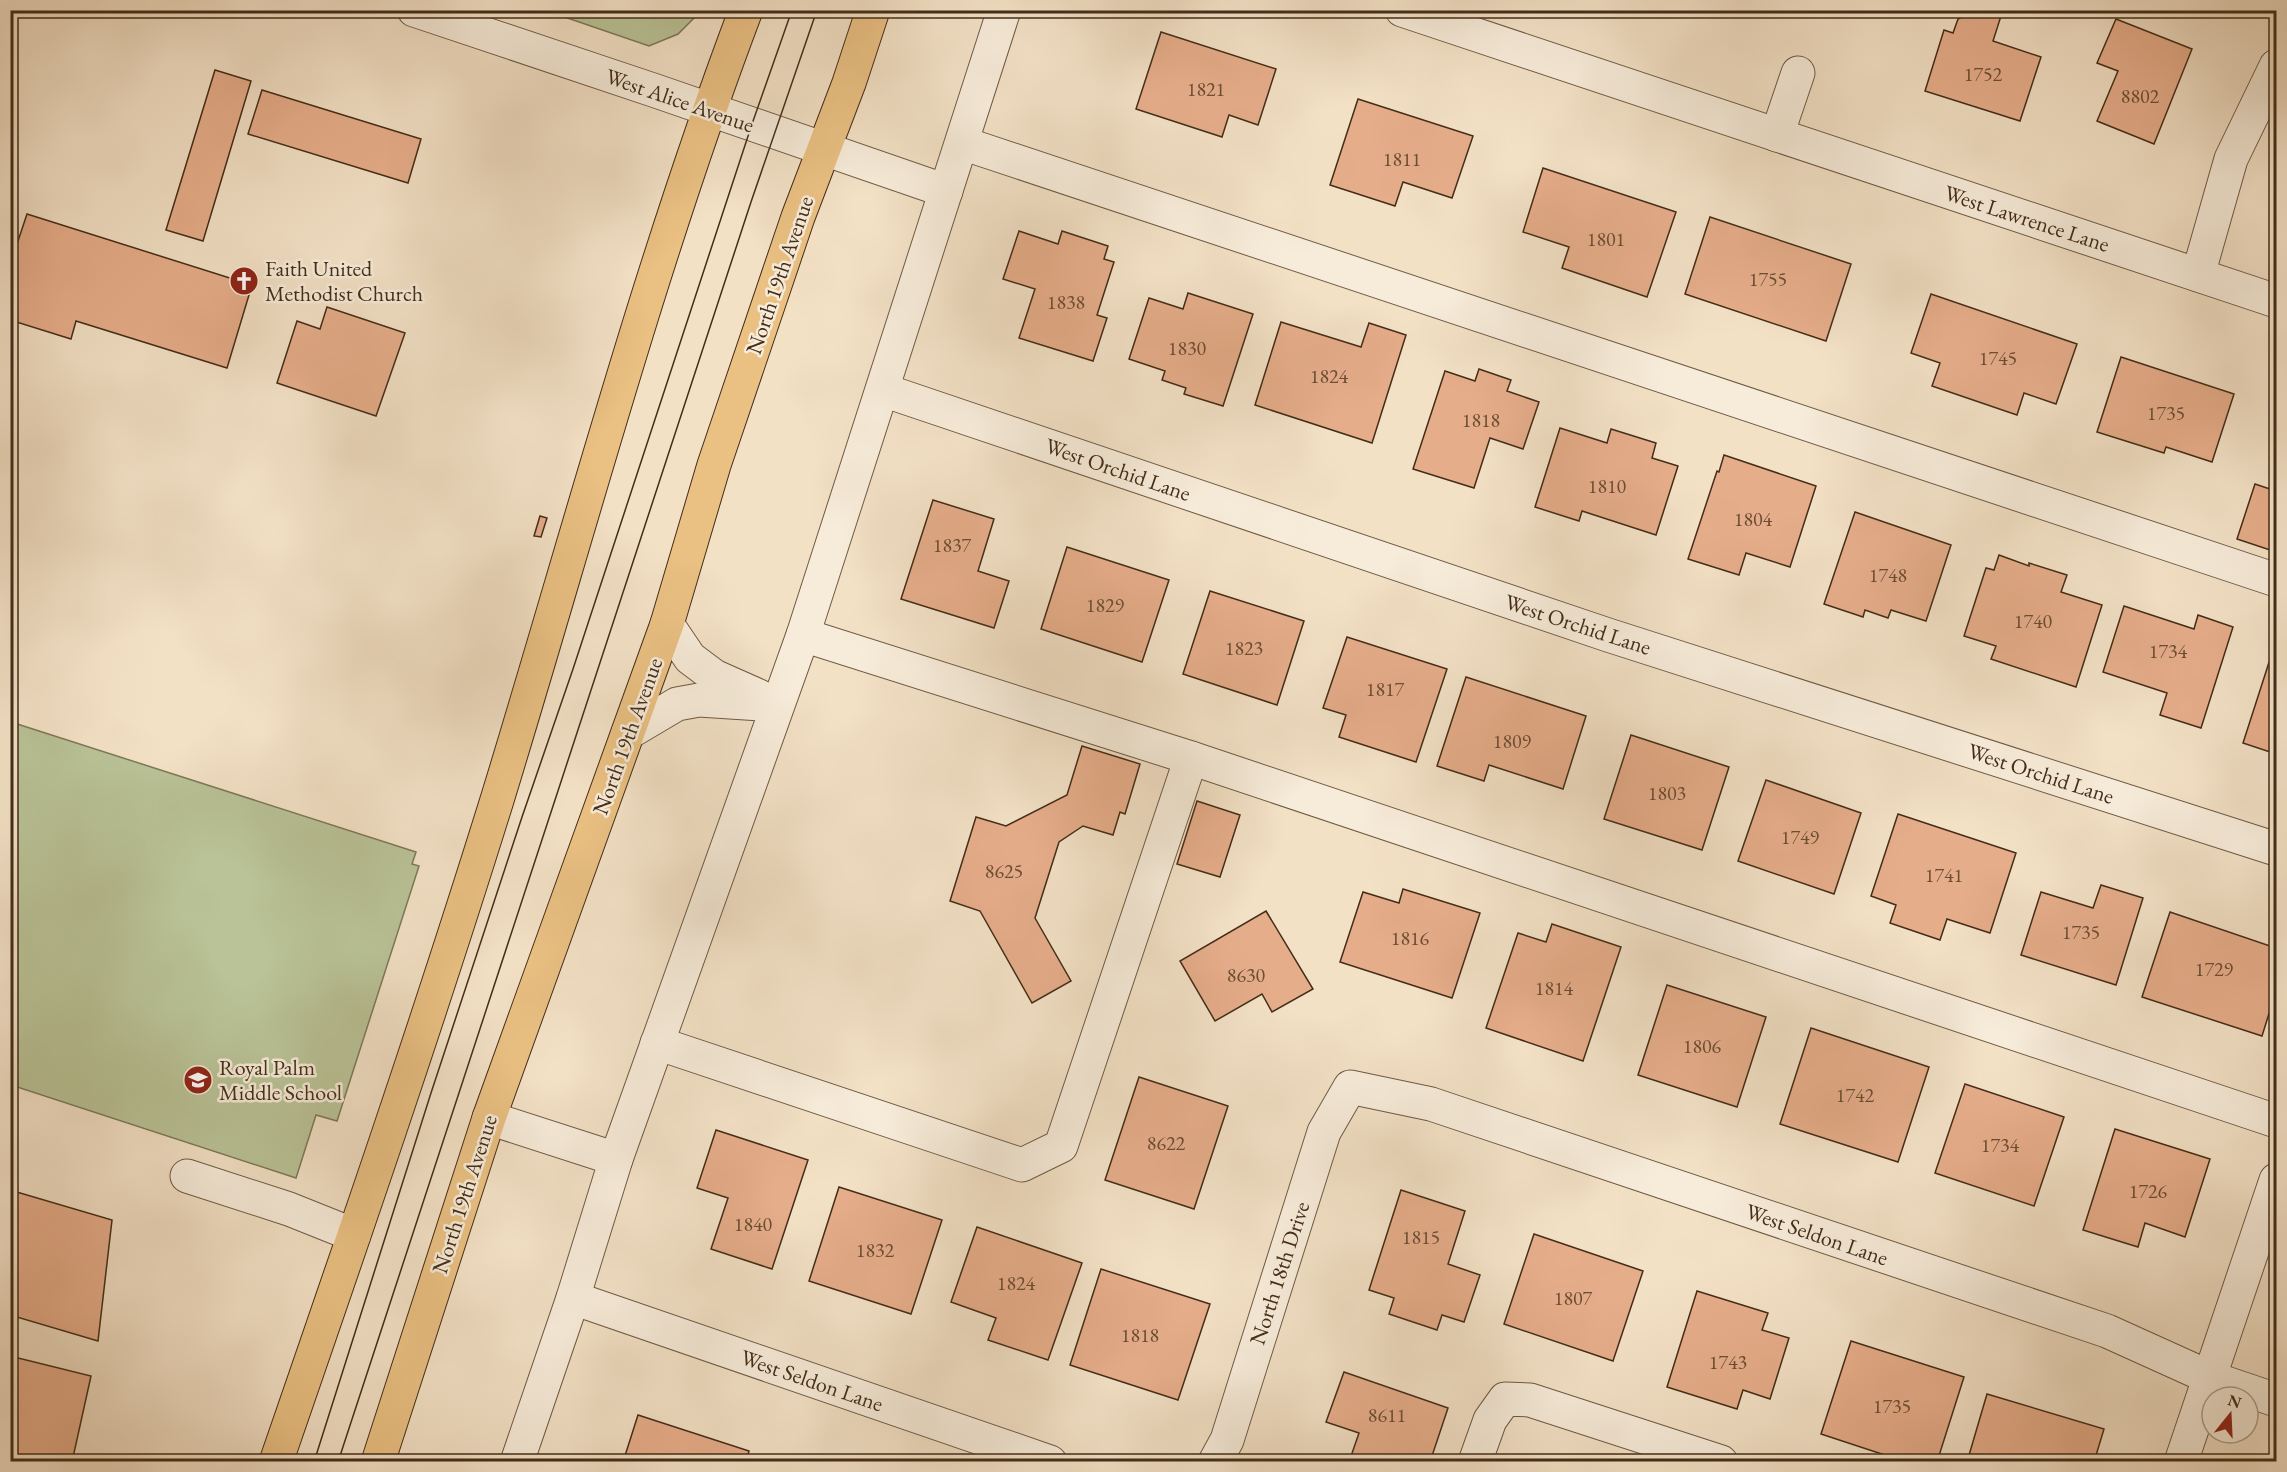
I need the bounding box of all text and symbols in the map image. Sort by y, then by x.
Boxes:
street label: West Alice Avenue [602,61,758,140]
house number: 1752 [1964,61,2003,87]
house number: 1821 [1187,76,1225,102]
house number: 8802 [2121,83,2160,109]
house number: 1811 [1383,146,1421,172]
street label: West Lawrence Lane [1941,178,2114,259]
street label: North 19th Avenue [739,192,820,358]
house number: 1801 [1587,226,1625,252]
place label: Faith United Methodist Church [265,254,423,308]
church icon: Faith United Methodist Church [228,265,260,297]
house number: 1755 [1749,266,1787,292]
house number: 1838 [1047,289,1085,315]
house number: 1830 [1168,335,1207,361]
house number: 1745 [1979,345,2017,371]
house number: 1824 [1310,363,1349,389]
house number: 1735 [2147,400,2185,426]
house number: 1818 [1462,407,1500,433]
street label: West Orchid Lane [1041,431,1195,508]
house number: 1810 [1588,473,1627,499]
house number: 1804 [1734,506,1773,532]
house number: 1837 [933,532,972,558]
house number: 1748 [1869,562,1907,588]
street label: West Orchid Lane [1501,587,1655,662]
house number: 1829 [1086,592,1125,618]
house number: 1740 [2014,608,2053,634]
house number: 1823 [1225,635,1263,661]
house number: 1734 [2149,638,2188,664]
street label: North 19th Avenue [586,653,669,819]
house number: 1817 [1366,676,1405,702]
house number: 1809 [1493,728,1532,754]
street label: West Orchid Lane [1964,736,2118,811]
house number: 1803 [1648,780,1686,806]
house number: 1749 [1781,824,1820,850]
house number: 8625 [985,858,1023,884]
house number: 1741 [1925,862,1963,888]
house number: 1735 [2062,919,2100,945]
house number: 1816 [1391,925,1430,951]
house number: 1729 [2195,956,2234,982]
house number: 8630 [1227,962,1266,988]
house number: 1814 [1535,975,1574,1001]
house number: 1806 [1683,1033,1722,1059]
place label: Royal Palm Middle School [219,1053,342,1107]
school or university icon: Royal Palm Middle School [182,1064,214,1096]
house number: 1742 [1836,1082,1875,1108]
street label: North 19th Avenue [425,1111,504,1277]
house number: 8622 [1147,1130,1186,1156]
house number: 1734 [1981,1132,2020,1158]
house number: 1726 [2129,1178,2168,1204]
street label: North 18th Drive [1243,1197,1316,1349]
street label: West Seldon Lane [1742,1197,1892,1273]
house number: 1840 [734,1211,773,1237]
house number: 1815 [1402,1224,1440,1250]
house number: 1832 [856,1237,895,1263]
house number: 1824 [997,1270,1036,1296]
house number: 1807 [1554,1285,1593,1311]
house number: 1818 [1121,1322,1159,1348]
street label: West Seldon Lane [737,1343,887,1419]
house number: 1743 [1709,1349,1747,1375]
north arrow [2200,1385,2260,1445]
text: N [2225,1389,2244,1413]
house number: 1735 [1873,1393,1911,1419]
house number: 8611 [1368,1402,1406,1428]

